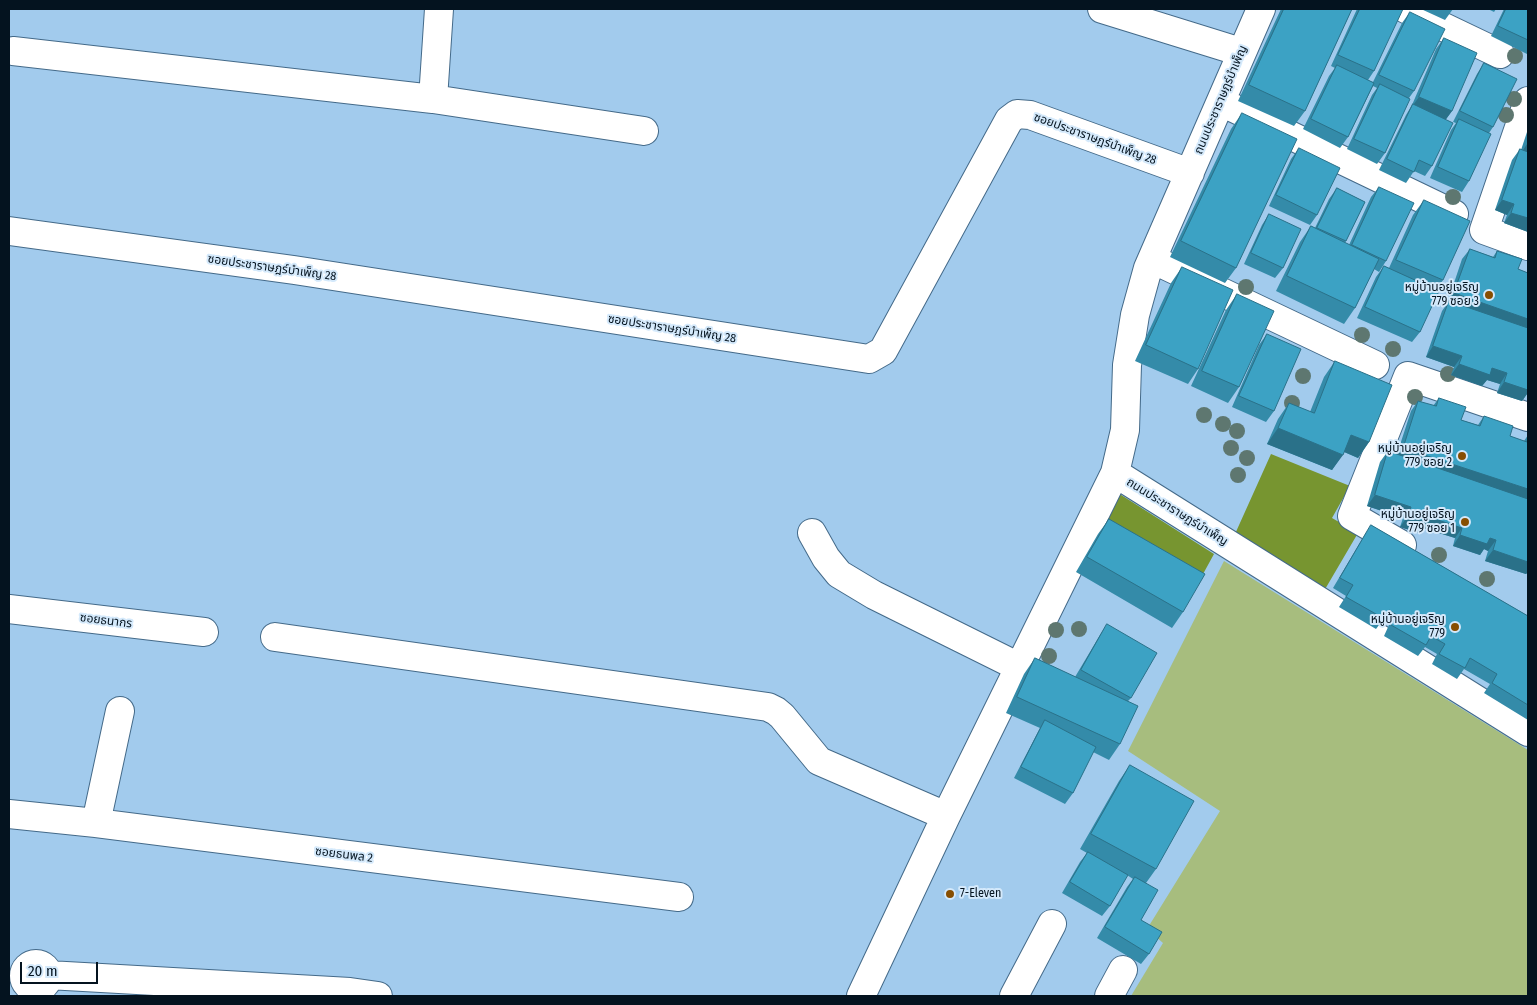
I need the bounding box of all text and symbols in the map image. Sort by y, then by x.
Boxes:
street label: ถนนประชาราษฎร์บำเพ็ญ [1192,43,1250,157]
street label: ซอยประชาราษฎร์บำเพ็ญ 28 [1032,110,1158,168]
street label: ซอยประชาราษฎร์บำเพ็ญ 28 [207,252,337,284]
place label: หมู่บ้านอยู่เจริญ 779 ซอย 3 [1405,281,1479,309]
marker: หมู่บ้านอยู่เจริญ 779 ซอย 3 [1483,289,1495,301]
street label: ซอยประชาราษฎร์บำเพ็ญ 28 [607,312,737,346]
place label: หมู่บ้านอยู่เจริญ 779 ซอย 2 [1378,442,1452,470]
marker: หมู่บ้านอยู่เจริญ 779 ซอย 2 [1456,450,1468,462]
street label: ถนนประชาราษฎร์บำเพ็ญ [1124,475,1230,549]
place label: หมู่บ้านอยู่เจริญ 779 ซอย 1 [1381,508,1455,536]
marker: หมู่บ้านอยู่เจริญ 779 ซอย 1 [1459,516,1471,528]
street label: ซอยธนากร [79,611,133,631]
place label: หมู่บ้านอยู่เจริญ 779 [1371,613,1445,641]
marker: หมู่บ้านอยู่เจริญ 779 [1449,621,1461,633]
street label: ซอยธนพล 2 [314,844,374,866]
place label: 7-Eleven [960,887,1001,901]
marker: 7-Eleven [944,888,956,900]
scale bar [22,952,100,984]
text: 20 m [28,962,58,980]

